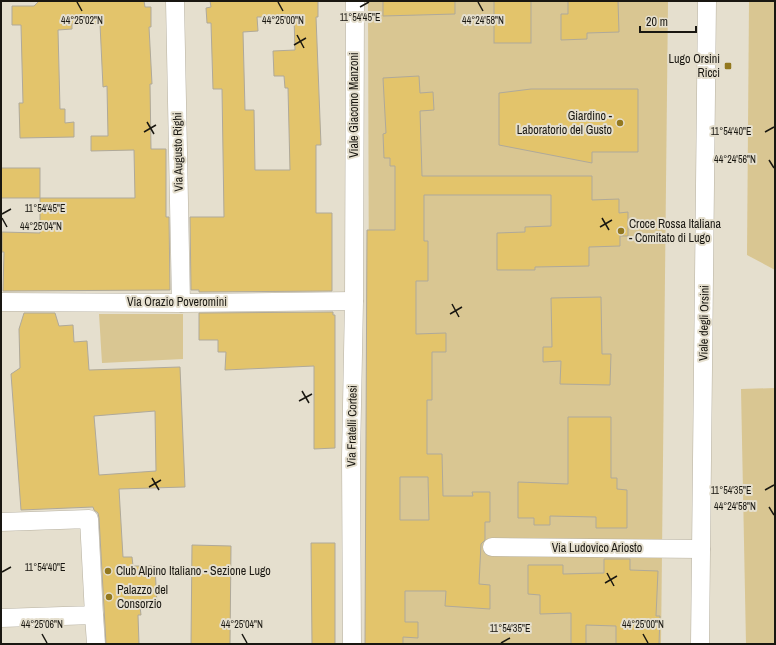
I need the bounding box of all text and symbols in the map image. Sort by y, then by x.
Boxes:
scale bar [640,8,696,34]
text: 11°54'45"E [340,11,380,24]
text: 44°25'02"N [61,14,103,27]
text: 44°25'00"N [262,14,304,27]
text: 44°24'58"N [462,14,504,27]
text: 20 m [646,14,668,30]
place label: Lugo Orsini Ricci [669,51,720,81]
street label: Viale Giacomo Manzoni [346,52,362,158]
marker: Lugo Orsini Ricci [723,61,733,71]
place label: Giardino - Laboratorio del Gusto [517,108,613,138]
street label: Via Augusto Righi [169,112,187,192]
marker: Giardino - Laboratorio del Gusto [615,118,625,128]
text: 11°54'40"E [711,125,751,138]
text: 44°24'56"N [714,153,756,166]
text: 11°54'45"E [25,202,65,215]
place label: Croce Rossa Italiana - Comitato di Lugo [629,216,721,246]
text: 44°25'04"N [20,220,62,233]
marker: Croce Rossa Italiana - Comitato di Lugo [616,226,626,236]
street label: Viale degli Orsini [695,285,713,361]
street label: Via Orazio Poveromini [127,294,227,310]
street label: Via Fratelli Cortesi [343,385,361,467]
text: 11°54'35"E [711,484,751,497]
text: 44°24'58"N [714,500,756,513]
street label: Via Ludovico Ariosto [552,540,642,556]
text: 11°54'40"E [25,561,65,574]
place label: Club Alpino Italiano - Sezione Lugo [116,563,271,579]
marker: Club Alpino Italiano - Sezione Lugo [103,566,113,576]
place label: Palazzo del Consorzio [117,582,168,612]
marker: Palazzo del Consorzio [104,592,114,602]
text: 44°25'06"N [21,618,63,631]
text: 44°25'04"N [221,618,263,631]
text: 44°25'00"N [622,618,664,631]
text: 11°54'35"E [490,622,530,635]

